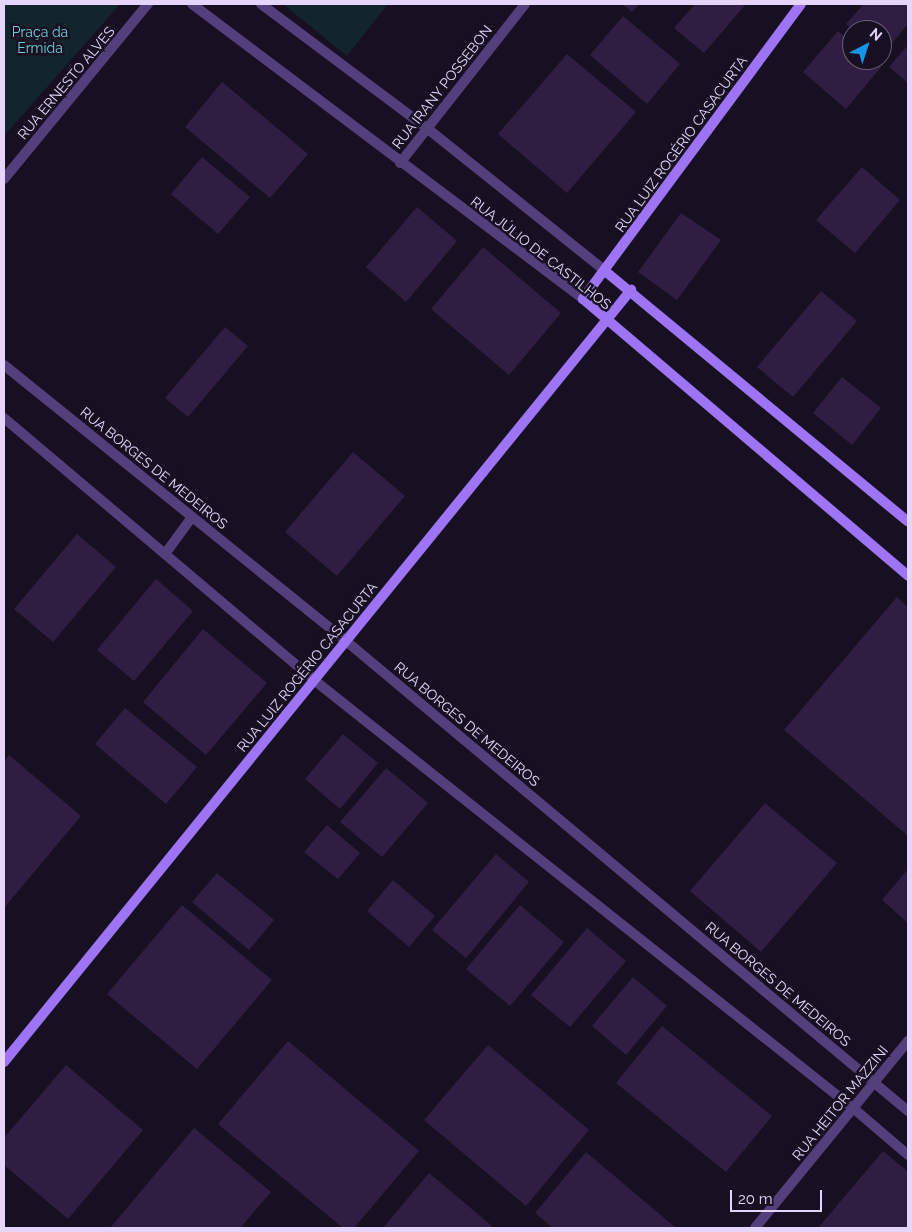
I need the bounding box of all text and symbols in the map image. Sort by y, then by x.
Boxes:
north arrow [842,20,892,70]
street label: RUA IRANY POSSEBON [388,21,496,153]
street label: RUA ERNESTO ALVES [14,23,118,143]
park label: Praça da Ermida [12,24,68,56]
text: N [867,25,885,44]
street label: RUA LUIZ ROGÉRIO CASACURTA [611,53,751,235]
street label: RUA JÚLIO DE CASTILHOS [467,193,615,313]
street label: RUA BORGES DE MEDEIROS [77,403,231,533]
street label: RUA LUIZ ROGÉRIO CASACURTA [233,579,381,755]
street label: RUA BORGES DE MEDEIROS [391,658,543,790]
street label: RUA BORGES DE MEDEIROS [702,918,854,1050]
street label: RUA HEITOR MAZZINI [788,1042,892,1164]
scale bar [732,1180,824,1212]
text: 20 m [738,1190,773,1208]

